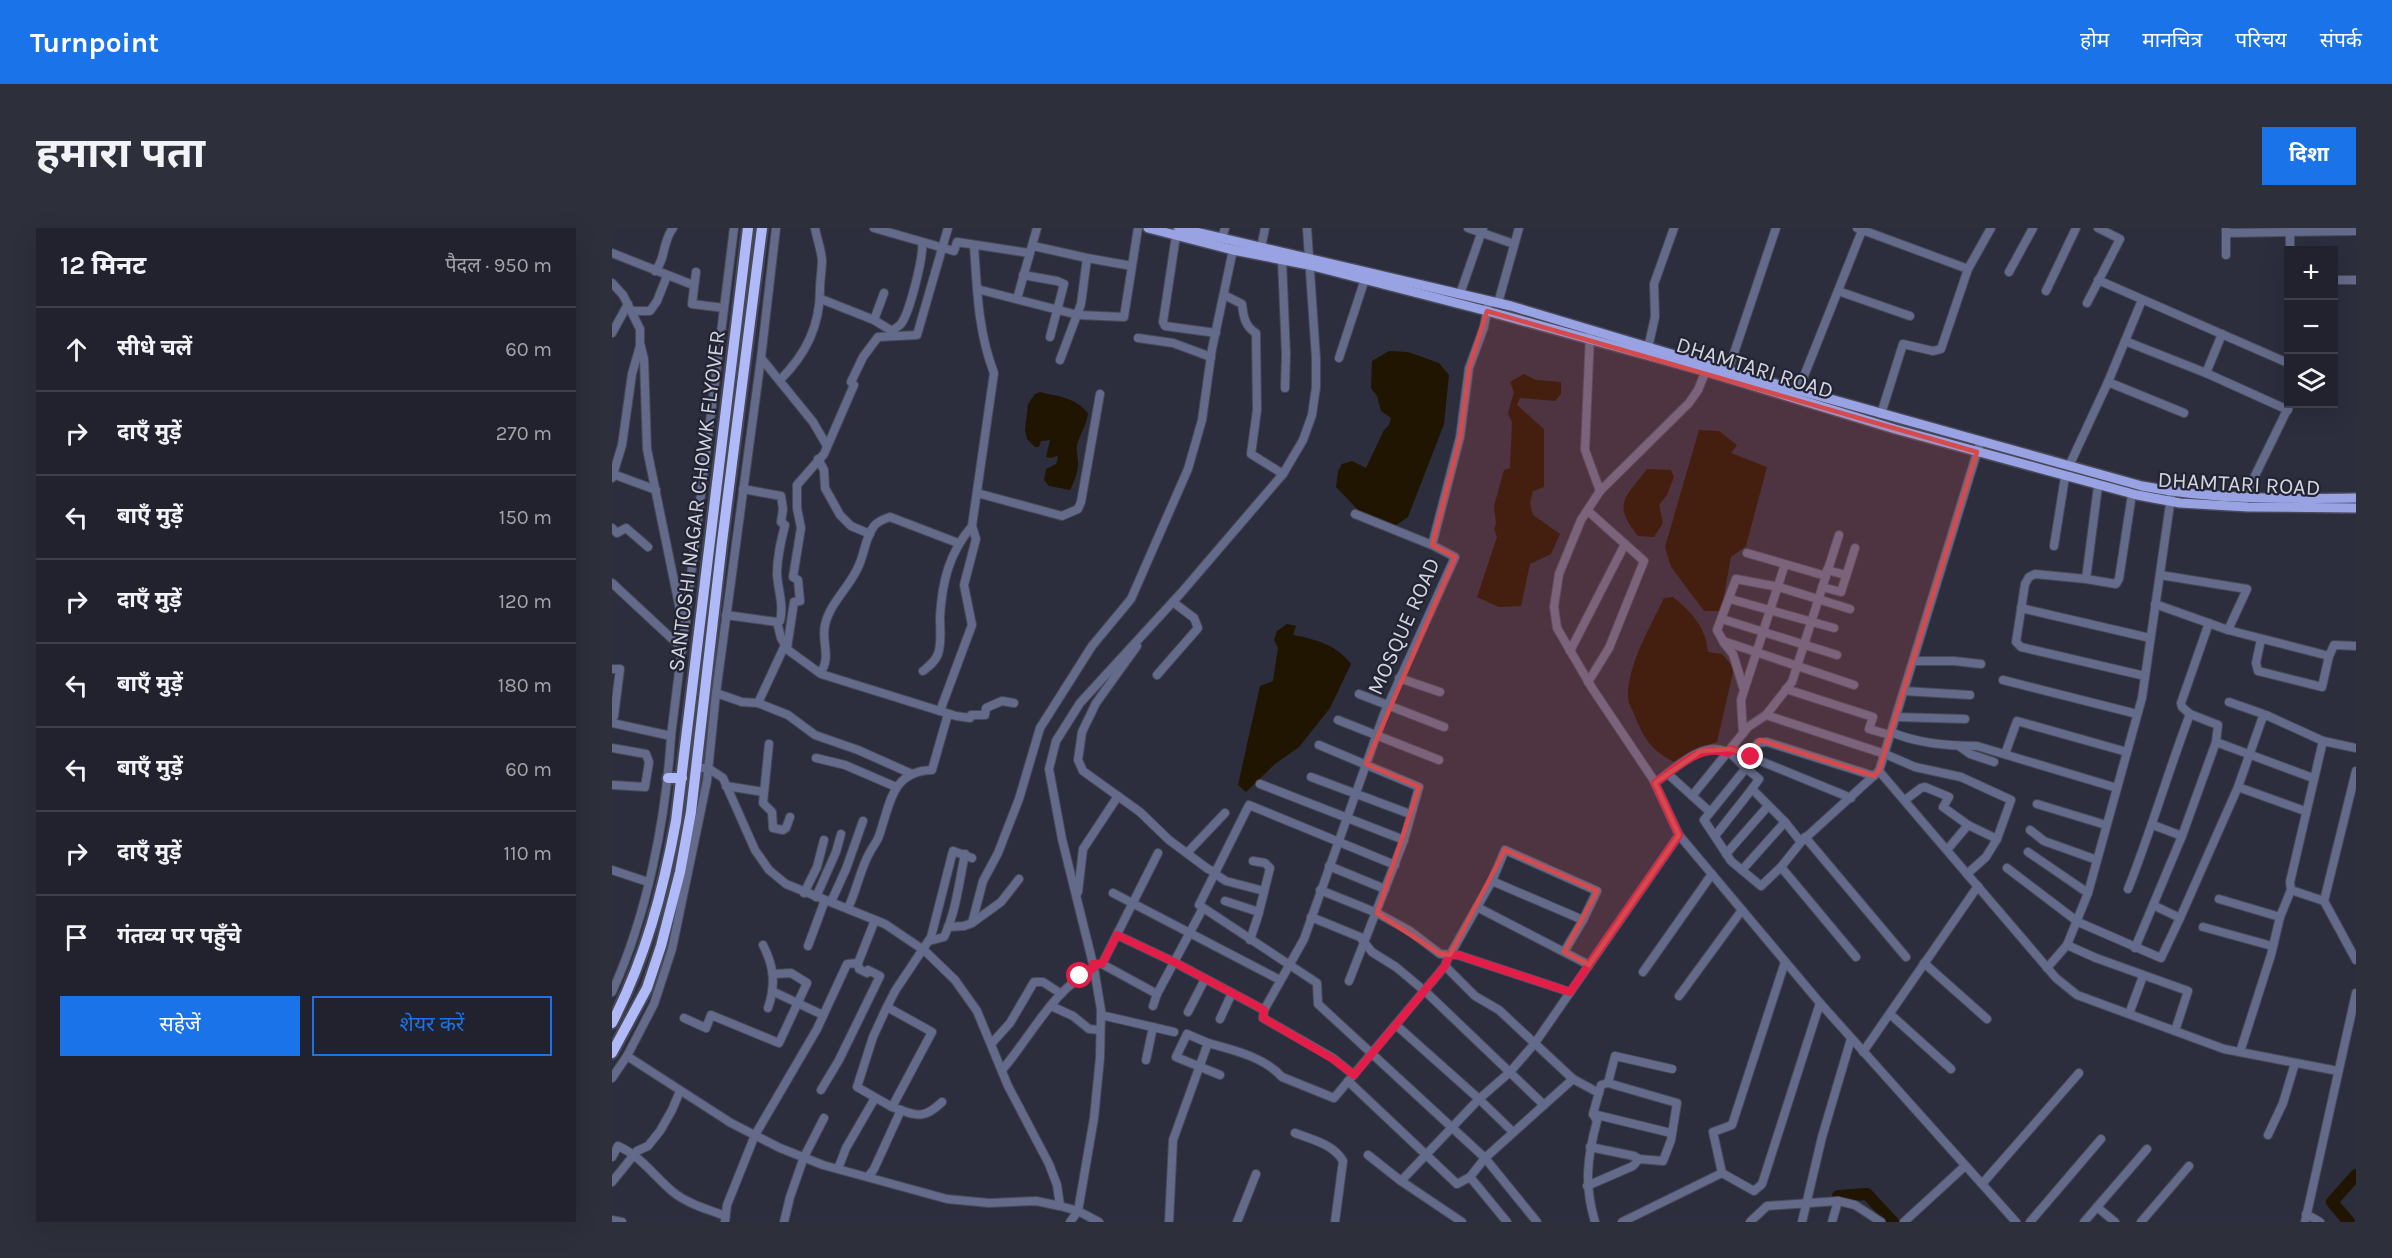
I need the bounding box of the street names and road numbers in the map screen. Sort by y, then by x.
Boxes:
street label: SANTOSHI NAGAR CHOWK FLYOVER [663,329,731,673]
street label: DHAMTARI ROAD [1673,332,1836,404]
street label: DHAMTARI ROAD [2157,467,2321,501]
street label: MOSQUE ROAD [1362,554,1446,699]

